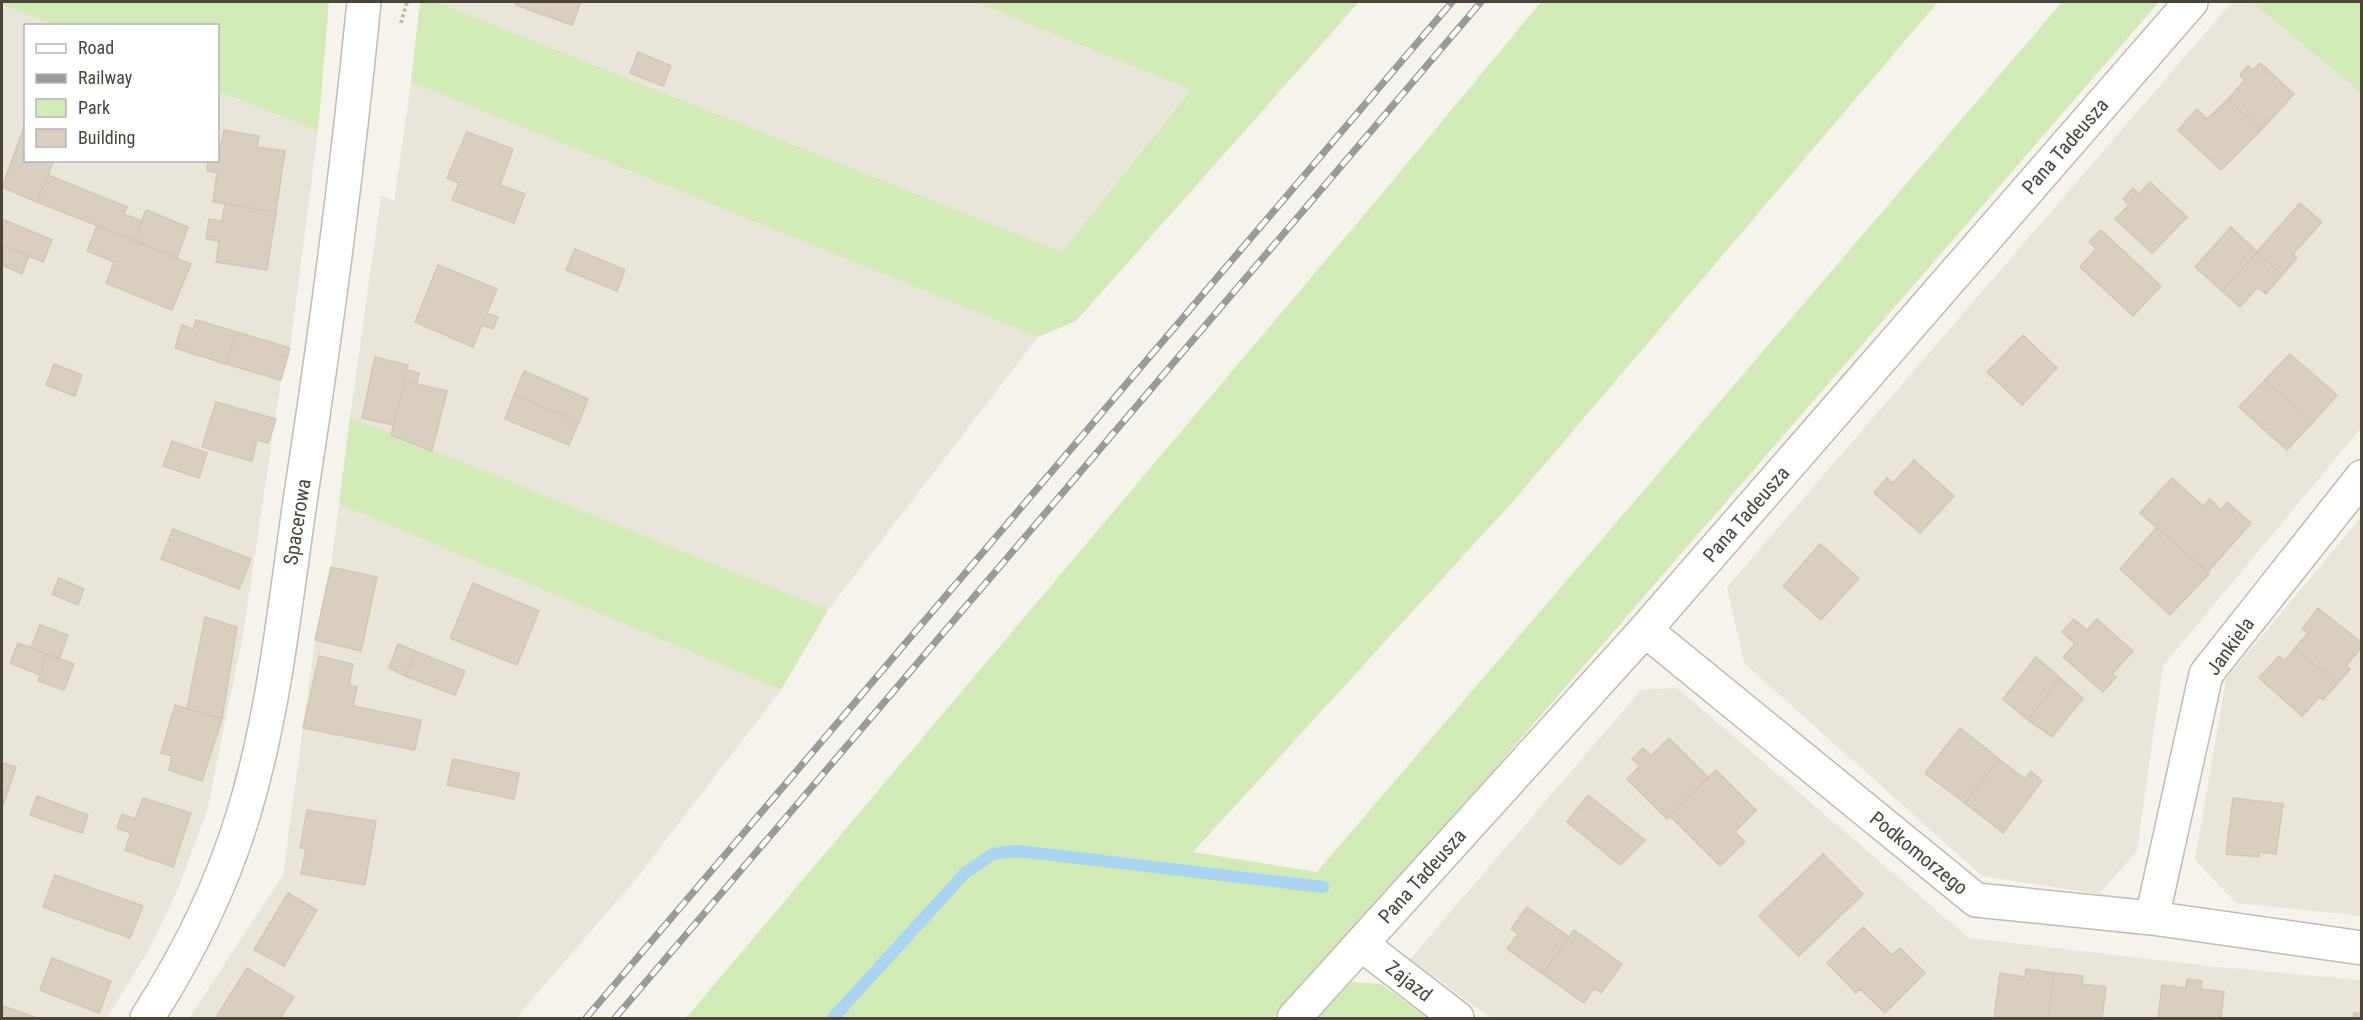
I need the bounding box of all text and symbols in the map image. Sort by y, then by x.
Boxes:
legend [24,24,219,162]
text: Road [78,37,114,58]
text: Railway [78,67,133,88]
street label: Pana Tadeusza [2017,93,2113,199]
text: Park [78,97,110,118]
text: Building [78,127,135,148]
street label: Pana Tadeusza [1698,461,1794,567]
street label: Spacerowa [278,477,316,567]
street label: Jankiela [2201,612,2259,680]
street label: Podkomorzego [1865,806,1973,900]
street label: Pana Tadeusza [1373,824,1471,928]
street label: Zajazd [1381,955,1437,1007]

